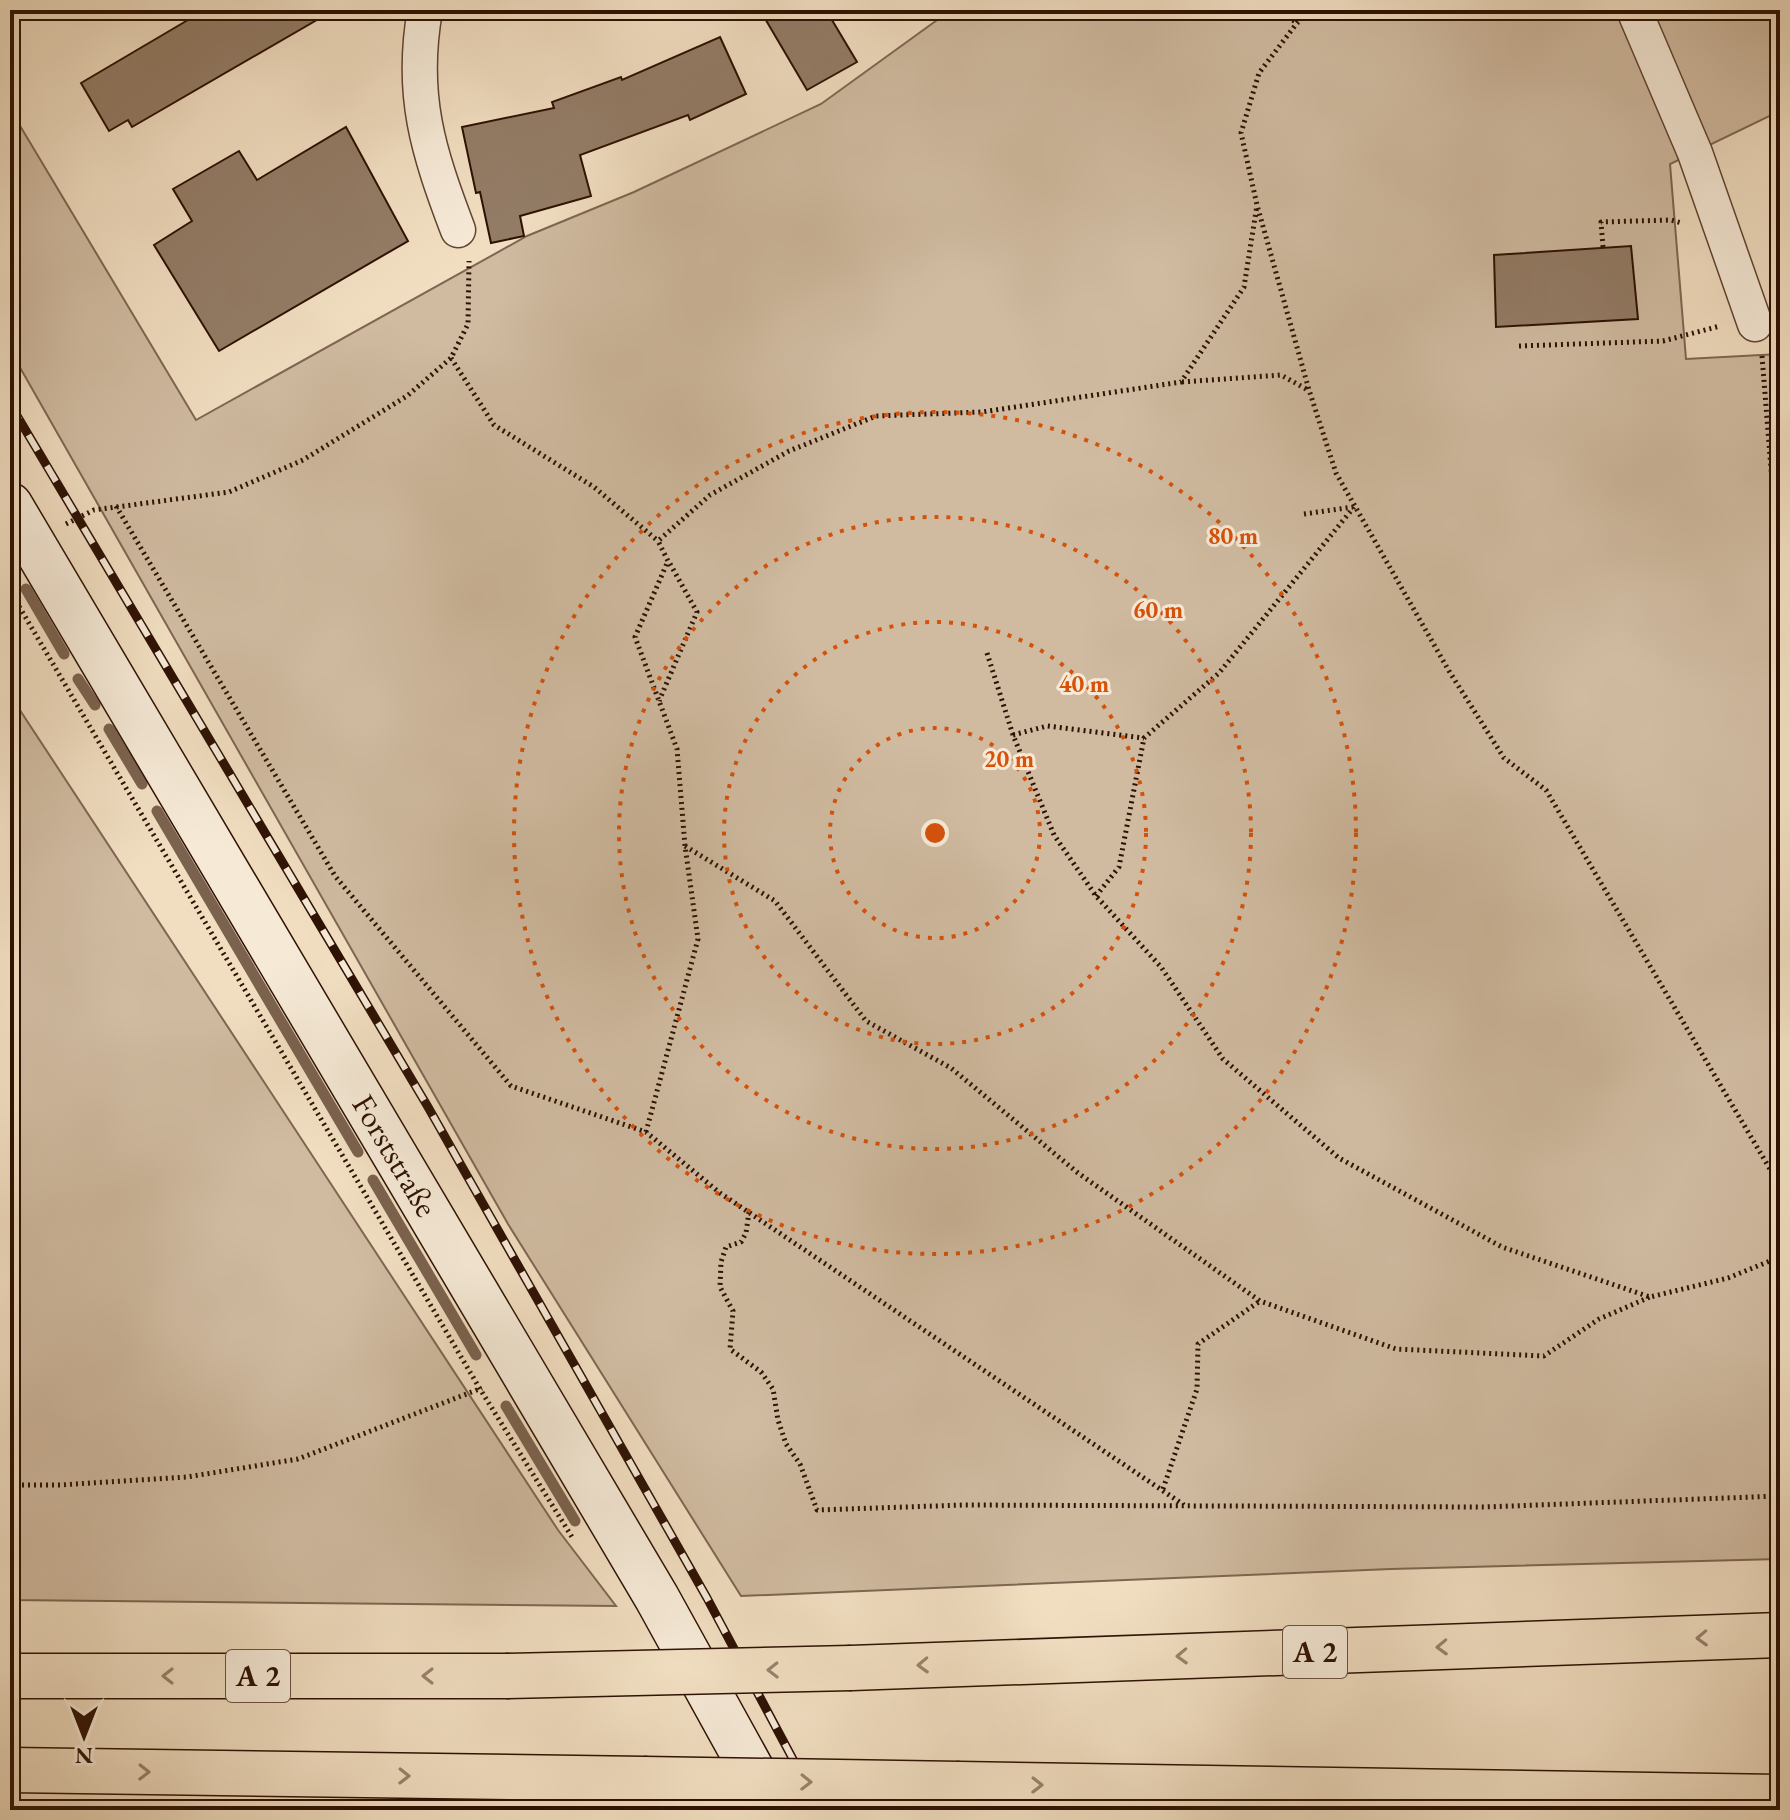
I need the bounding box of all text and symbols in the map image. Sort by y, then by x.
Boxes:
text: 80 m [1208,520,1258,551]
text: 60 m [1133,594,1183,625]
text: 40 m [1059,668,1109,699]
text: 20 m [984,743,1034,774]
centre of rings [921,819,949,847]
street label: Forststraße [343,1087,448,1224]
road number: A 2 [1283,1626,1347,1678]
one-way arrow [1695,1630,1708,1647]
one-way arrow [1435,1639,1448,1656]
one-way arrow [1175,1648,1188,1665]
road number: A 2 [226,1650,290,1702]
one-way arrow [916,1657,929,1674]
one-way arrow [766,1661,779,1678]
one-way arrow [161,1667,174,1685]
one-way arrow [421,1667,434,1685]
north arrow [44,1696,124,1776]
text: N [75,1741,93,1770]
one-way arrow [138,1763,151,1781]
one-way arrow [398,1767,411,1785]
one-way arrow [800,1773,813,1790]
one-way arrow [1031,1776,1044,1794]

